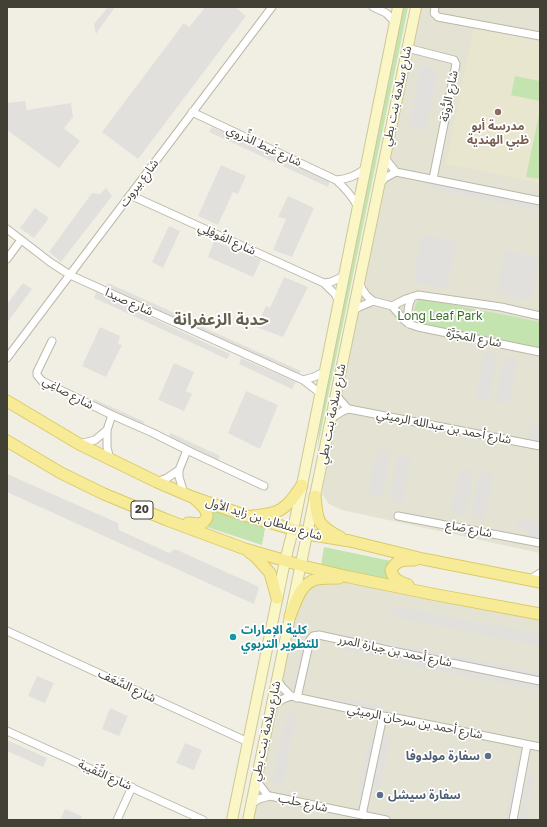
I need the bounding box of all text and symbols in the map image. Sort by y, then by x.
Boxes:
street label: شارع سلامة بنت بطي [379,45,415,147]
street label: شارع الرُّوتة [437,69,461,123]
marker: مدرسة أبو ظبي الهندية [493,107,503,117]
place label: مدرسة أبو ظبي الهندية [467,119,529,147]
street label: شارع غَيط الذِّروي [224,122,304,170]
street label: شارع بيروت [116,156,162,210]
street label: شارع الفُوفِلِي [196,220,258,258]
street label: شارع صيدا [103,285,155,319]
park label: Long Leaf Park [397,309,483,323]
district label: حدبة الزعفرانة [173,310,269,330]
street label: شارع المَجَرَّة [445,326,503,350]
street label: شارع سلامة بنت بطي [315,362,349,466]
street label: شارع صاغِي [40,374,96,412]
street label: شارع أحمد بن عبدالله الرميثي [375,407,513,447]
street label: شارع سلطان بن زايد الأول [204,494,324,544]
road number: 20 [131,501,153,519]
street label: شارع صَاع [445,517,493,541]
place label: كلية الإمارات للتطوير التربوي [241,623,318,651]
marker: كلية الإمارات للتطوير التربوي [228,632,238,642]
street label: شارع أحمد بن جبارة المرر [337,632,453,670]
street label: شارع السَّعَف [96,666,158,706]
street label: شارع سلامة بنت بطي [248,680,284,782]
street label: شارع أحمد بن سرحان الرميثي [346,702,484,742]
place label: سفارة مولدوفا [406,749,480,763]
marker: سفارة مولدوفا [483,751,493,761]
street label: شارع الثِّقَيبة [76,757,134,793]
place label: سفارة سيشل [388,788,461,802]
marker: سفارة سيشل [375,790,385,800]
street label: شارع حلَب [277,791,329,815]

